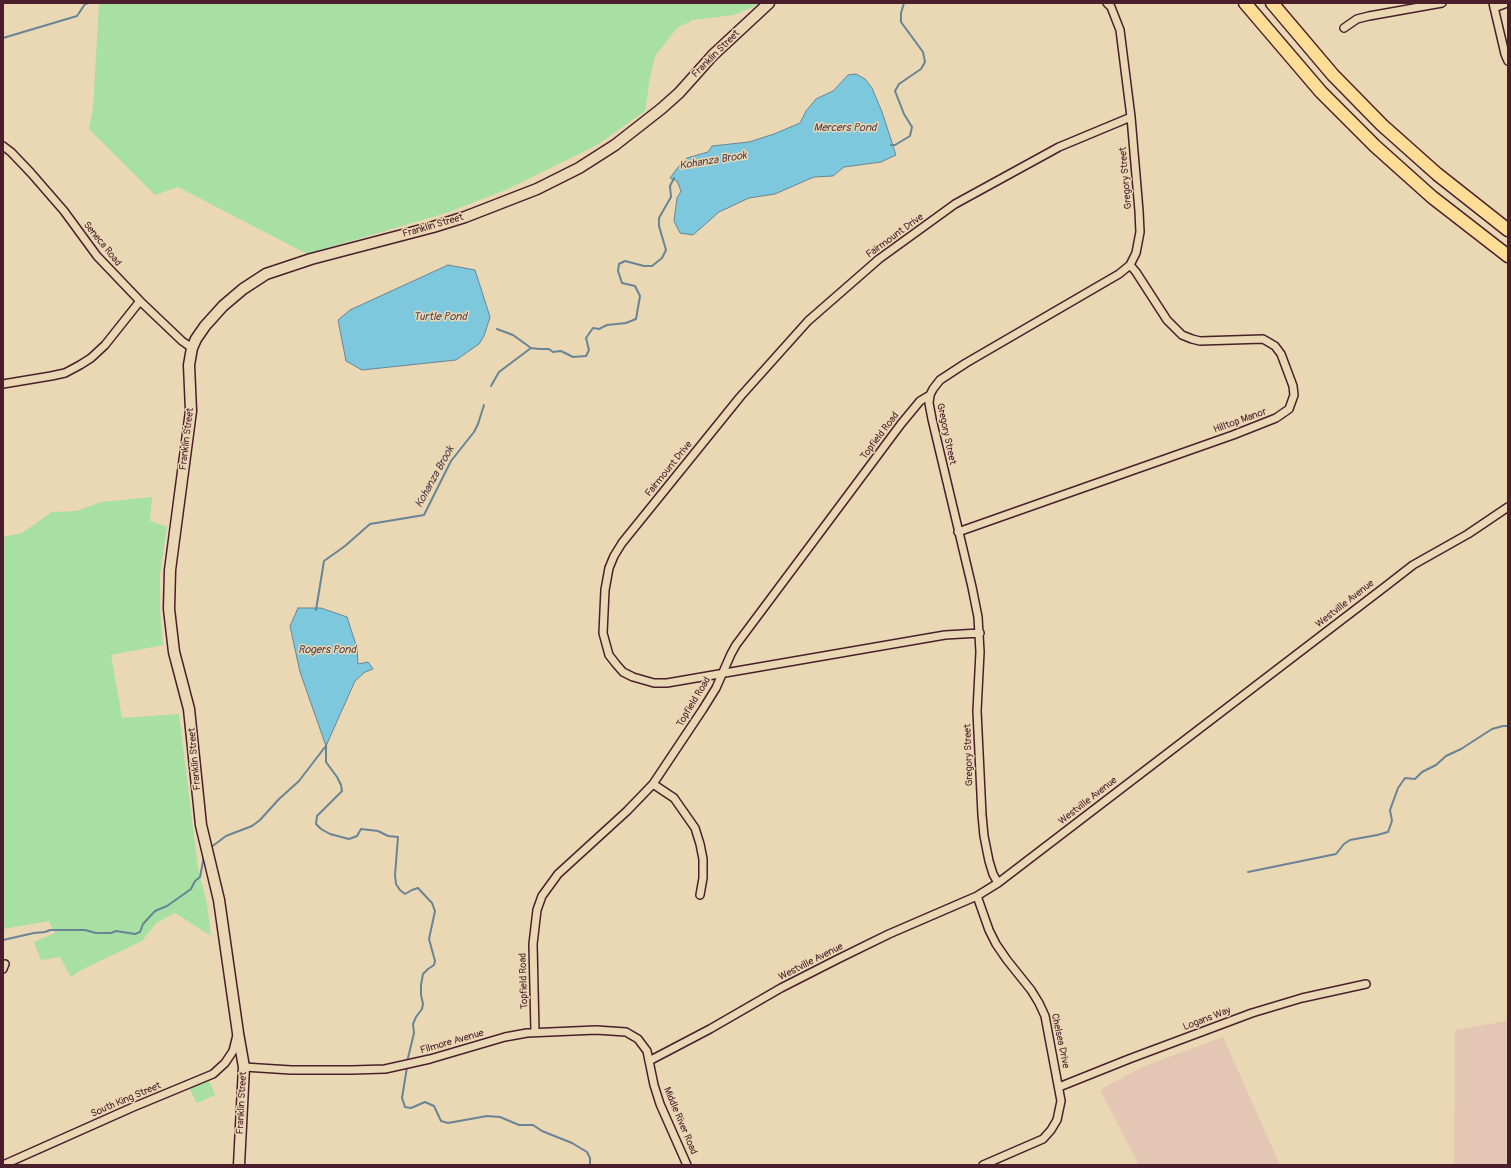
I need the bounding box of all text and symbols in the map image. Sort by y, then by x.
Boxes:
street label: Franklin Street [690,28,742,80]
water label: Mercers Pond [814,121,876,135]
street label: Gregory Street [1117,146,1135,210]
water label: Kohanza Brook [678,149,748,173]
street label: Fairmount Drive [864,211,926,261]
street label: Franklin Street [401,212,465,240]
street label: Seneca Road [80,219,124,269]
water label: Turtle Pond [413,310,467,324]
street label: Gregory Street [934,402,958,466]
street label: Hilltop Manor [1212,406,1268,436]
street label: Franklin Street [177,407,197,471]
street label: Topfield Road [858,410,902,462]
street label: Fairmount Drive [643,439,695,499]
water label: Kohanza Brook [413,444,457,510]
street label: Westville Avenue [1313,577,1377,631]
water label: Rogers Pond [298,643,356,657]
street label: Topfield Road [674,675,714,729]
street label: Gregory Street [962,724,976,786]
street label: Franklin Street [186,727,204,791]
street label: Westville Avenue [1056,774,1120,828]
street label: Westville Avenue [777,941,845,983]
street label: Topfield Road [517,953,531,1009]
street label: Logans Way [1182,1004,1232,1034]
street label: Chelsea Drive [1048,1012,1072,1070]
street label: Filmore Avenue [419,1027,485,1057]
street label: Franklin Street [234,1071,250,1135]
street label: South King Street [89,1080,163,1120]
street label: Middle River Road [660,1086,700,1156]

